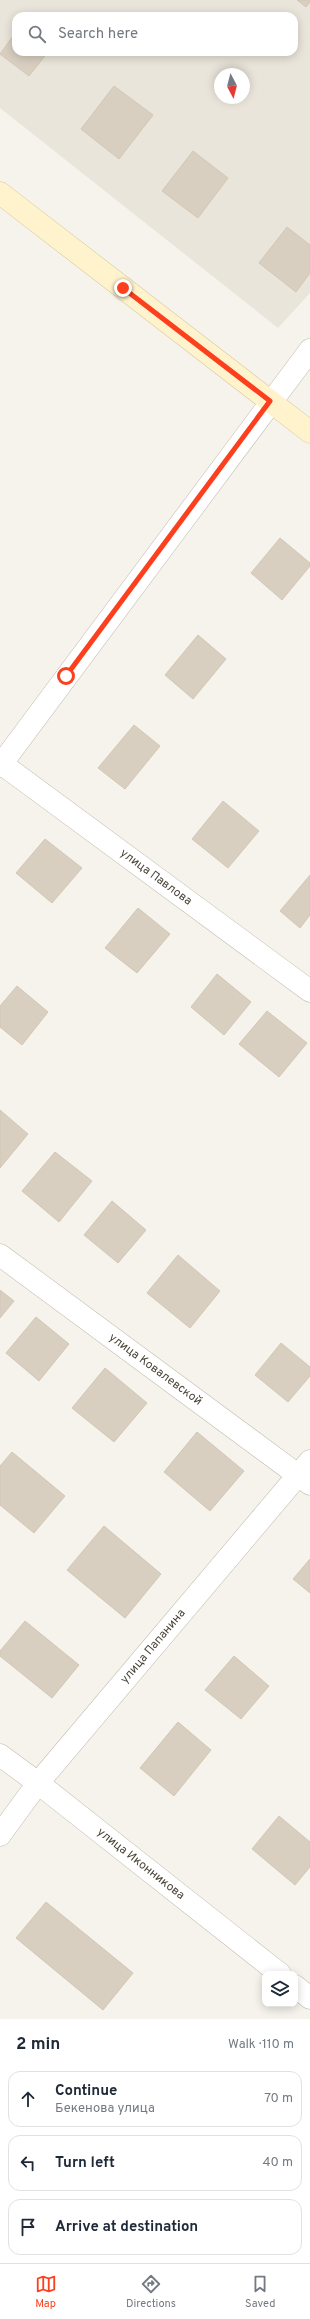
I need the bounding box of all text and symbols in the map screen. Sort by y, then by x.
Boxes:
search box [12,12,298,56]
icon: search [26,23,48,45]
text: Search here [58,25,138,44]
north arrow [214,68,250,104]
route end [114,279,132,297]
route start [57,667,75,685]
street label: улица Павлова [116,845,195,909]
street label: улица Ковалевской [105,1330,205,1409]
street label: улица Папанина [117,1606,189,1687]
street label: улица Иконникова [94,1824,188,1904]
map controls [262,1971,298,2007]
button: layers [262,1971,298,2007]
text: 2 min [16,2034,60,2056]
text: Walk · 110 m [228,2037,294,2053]
text: Continue [55,2082,117,2101]
icon: ahead [17,2088,39,2110]
text: 70 m [264,2091,293,2107]
text: Бекенова улица [55,2101,155,2117]
icon: left [17,2152,39,2174]
text: Turn left [55,2154,115,2173]
text: 40 m [263,2155,293,2171]
icon: arrive [17,2216,39,2238]
text: Arrive at destination [55,2218,198,2237]
tab: Map [35,2273,57,2311]
tab: Directions [126,2273,176,2311]
tab: Saved [245,2273,275,2311]

